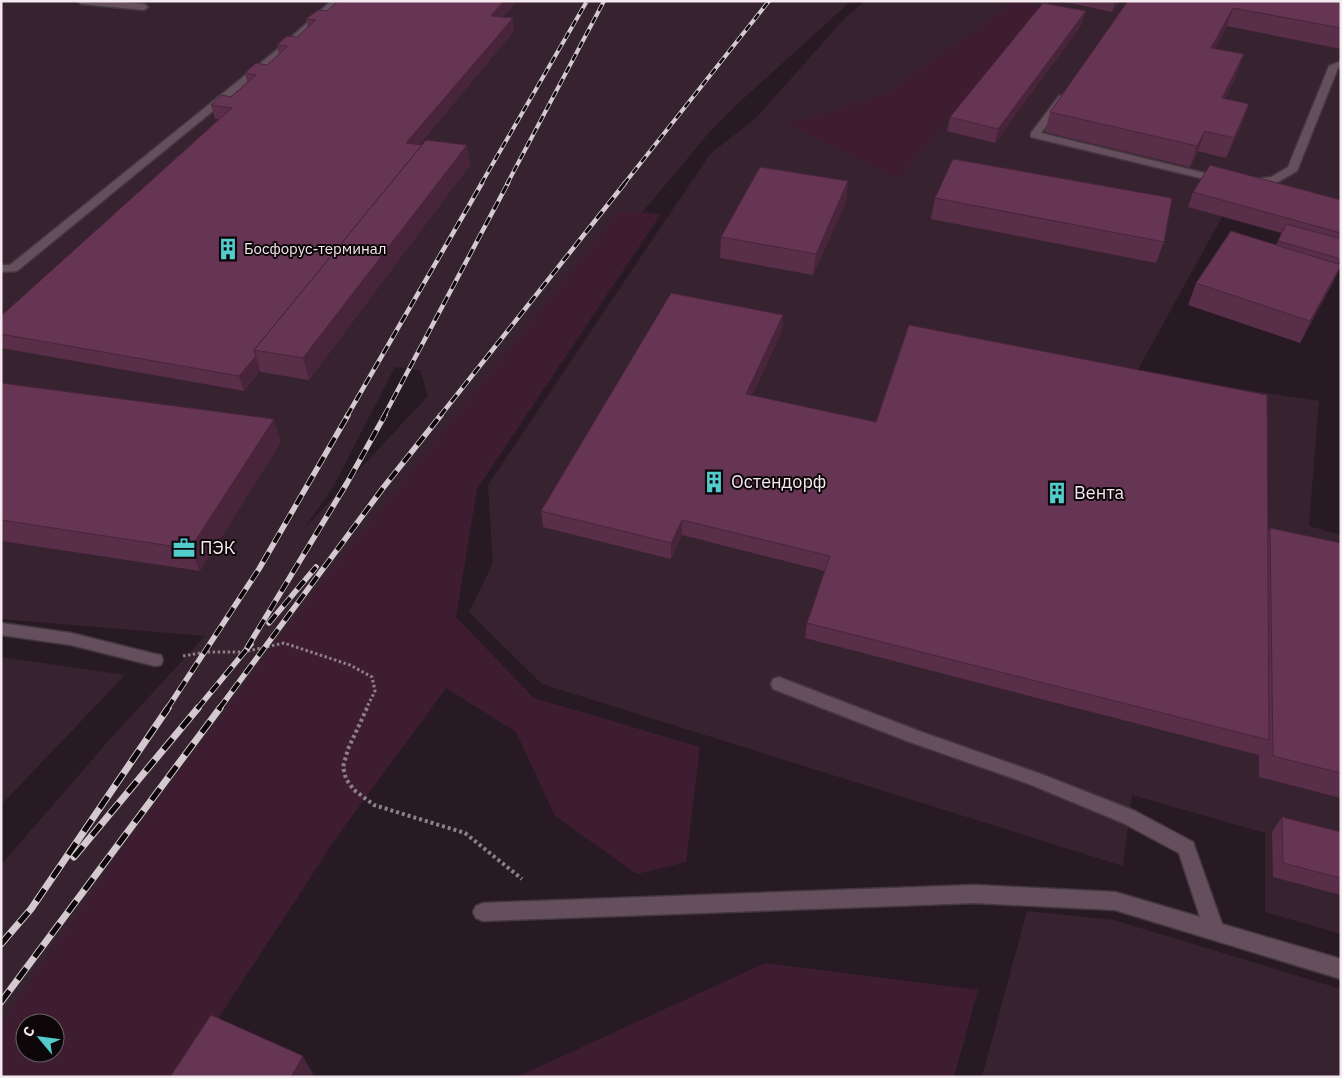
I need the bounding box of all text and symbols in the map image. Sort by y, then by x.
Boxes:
building icon: Босфорус-терминал [215,236,241,262]
place label: Босфорус-терминал [244,239,387,258]
building icon: Остендорф [701,469,727,495]
place label: Остендорф [731,470,826,493]
building icon: Вента [1044,480,1070,506]
place label: Вента [1074,481,1124,504]
office icon: ПЭК [171,535,197,561]
place label: ПЭК [200,536,236,559]
north arrow [15,1013,65,1063]
text: С [19,1023,39,1040]

